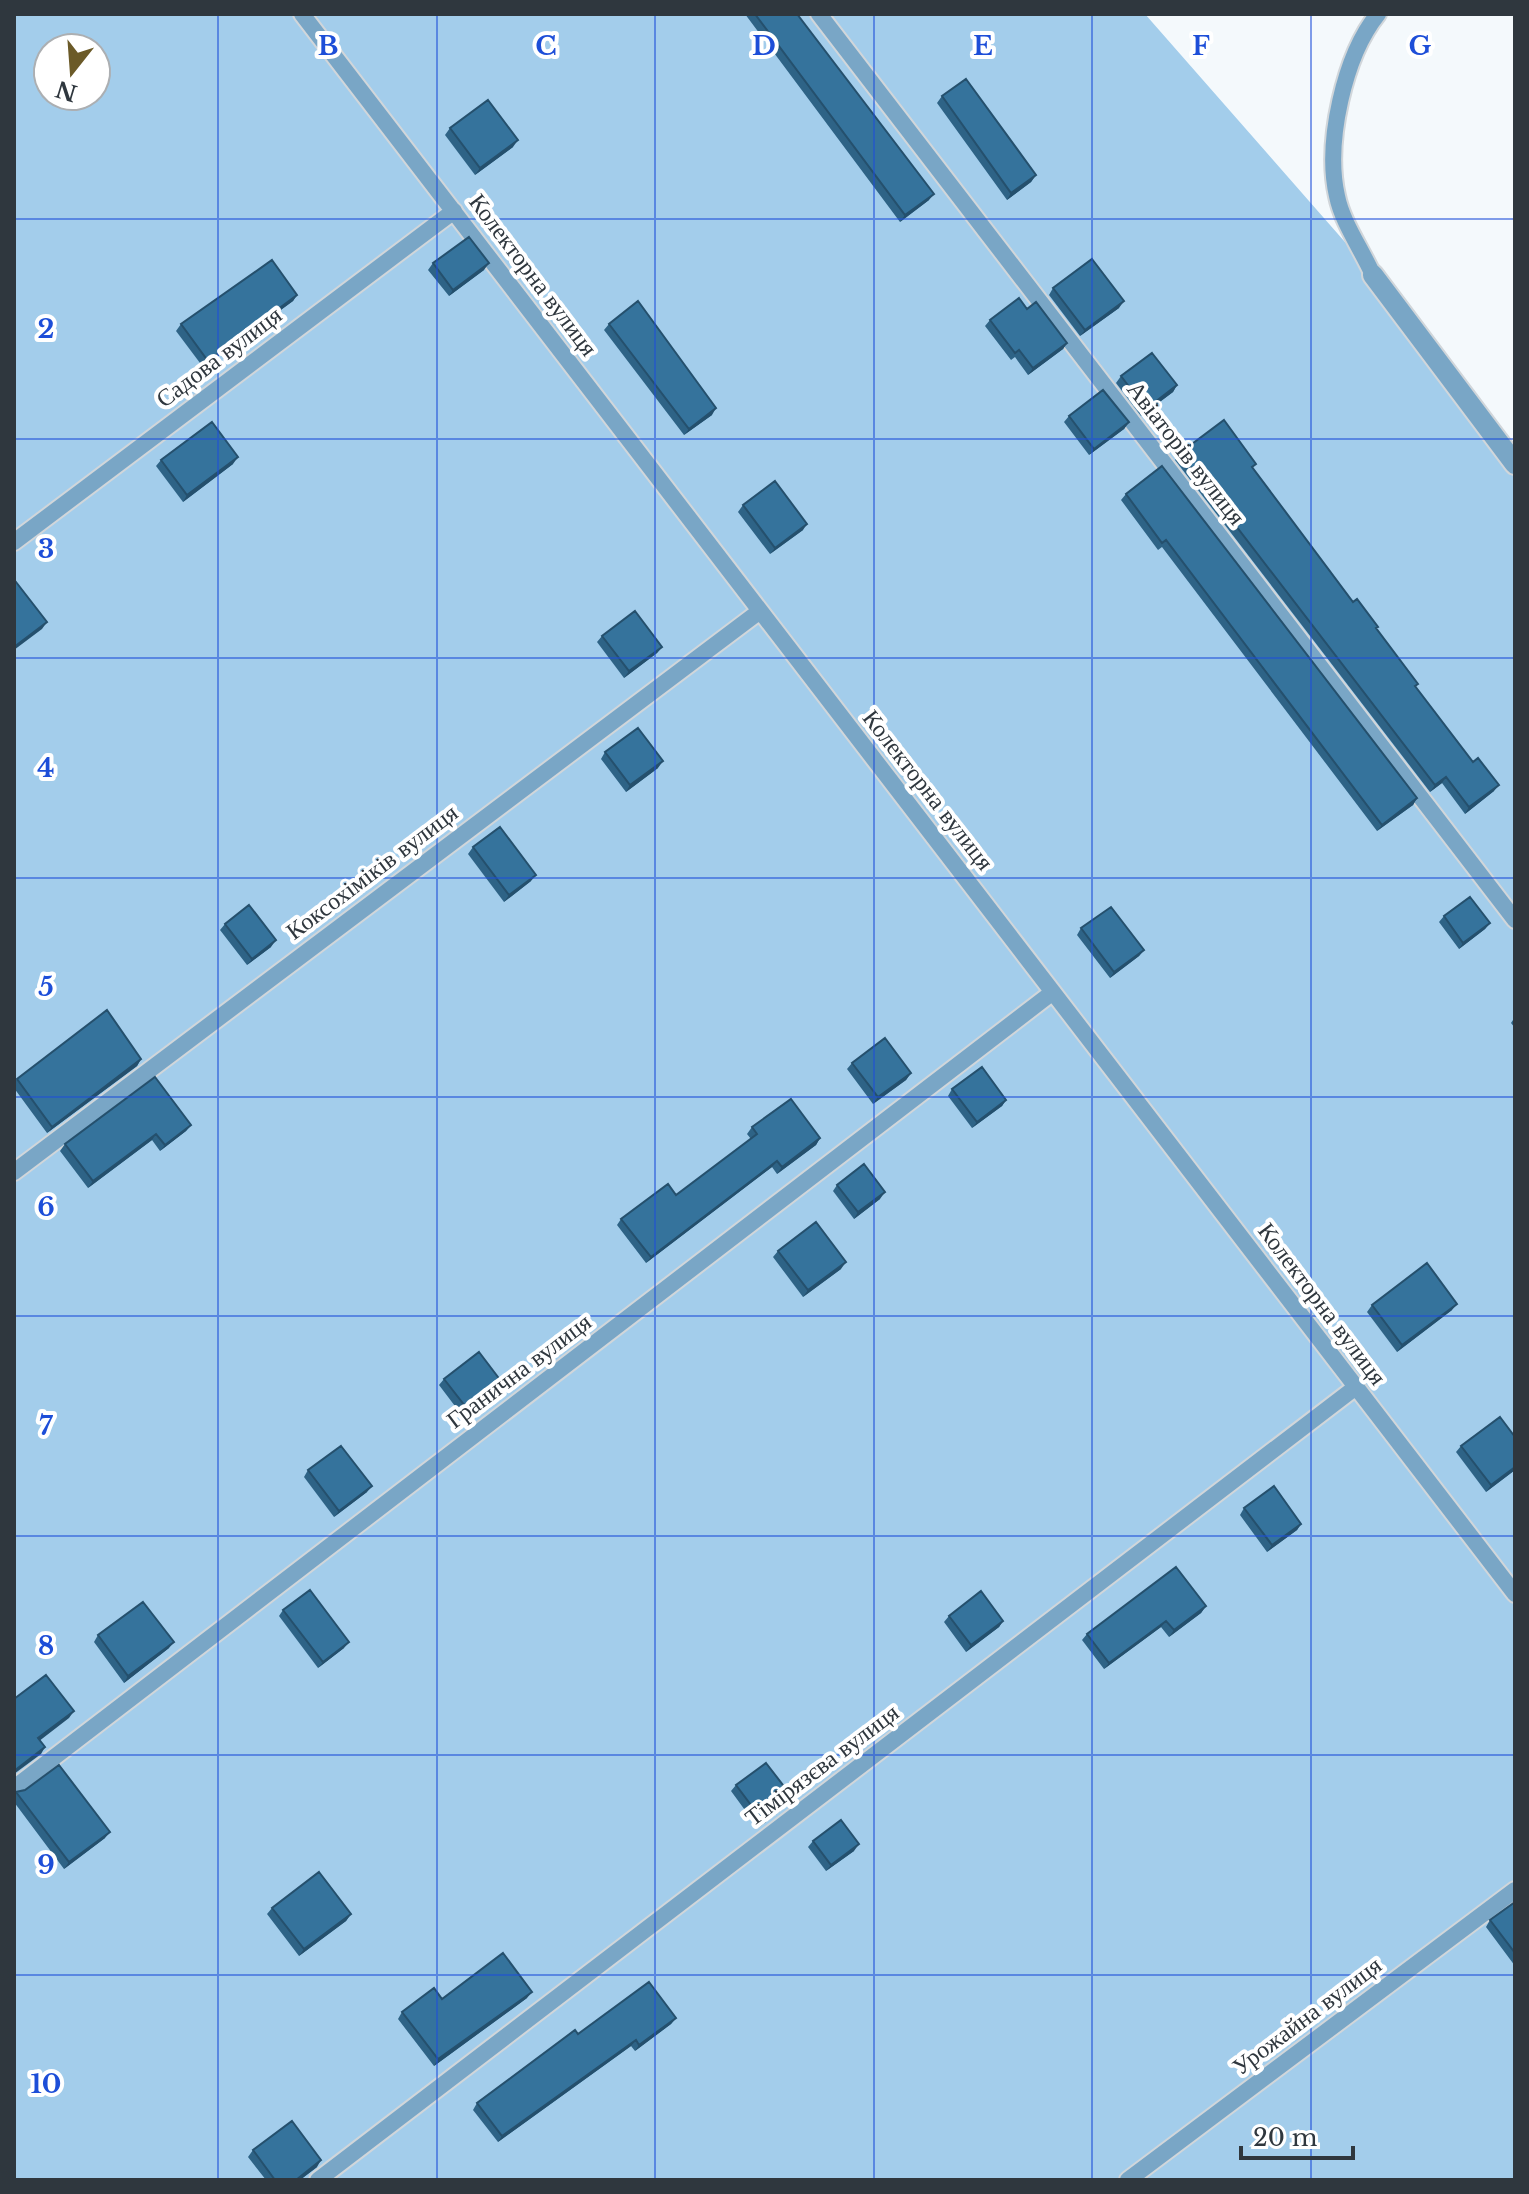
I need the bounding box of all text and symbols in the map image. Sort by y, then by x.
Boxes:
text: B [318,30,338,62]
text: C [535,30,557,62]
text: D [752,30,776,62]
text: E [973,30,993,62]
text: F [1192,30,1210,62]
text: G [1409,30,1432,62]
north arrow [32,32,112,112]
text: N [52,75,80,107]
street label: Колекторна вулиця [463,188,604,361]
street label: Садова вулиця [150,300,287,413]
text: 2 [38,313,54,345]
street label: Авіаторів вулиця [1121,375,1252,530]
text: 3 [38,533,54,565]
street label: Колекторна вулиця [857,704,1000,876]
text: 4 [37,752,55,784]
street label: Коксохіміків вулиця [280,798,463,946]
text: 5 [38,971,54,1003]
text: 6 [37,1191,55,1223]
street label: Колекторна вулиця [1252,1217,1393,1390]
street label: Гранична вулиця [441,1307,597,1434]
text: 7 [39,1410,53,1442]
text: 8 [38,1630,54,1662]
street label: Тімірязєва вулиця [739,1697,904,1832]
text: 9 [37,1849,55,1881]
street label: Урожайна вулиця [1227,1950,1387,2081]
text: 10 [31,2068,61,2100]
scale bar [1241,2110,1353,2160]
text: 20 m [1253,2123,1318,2152]

